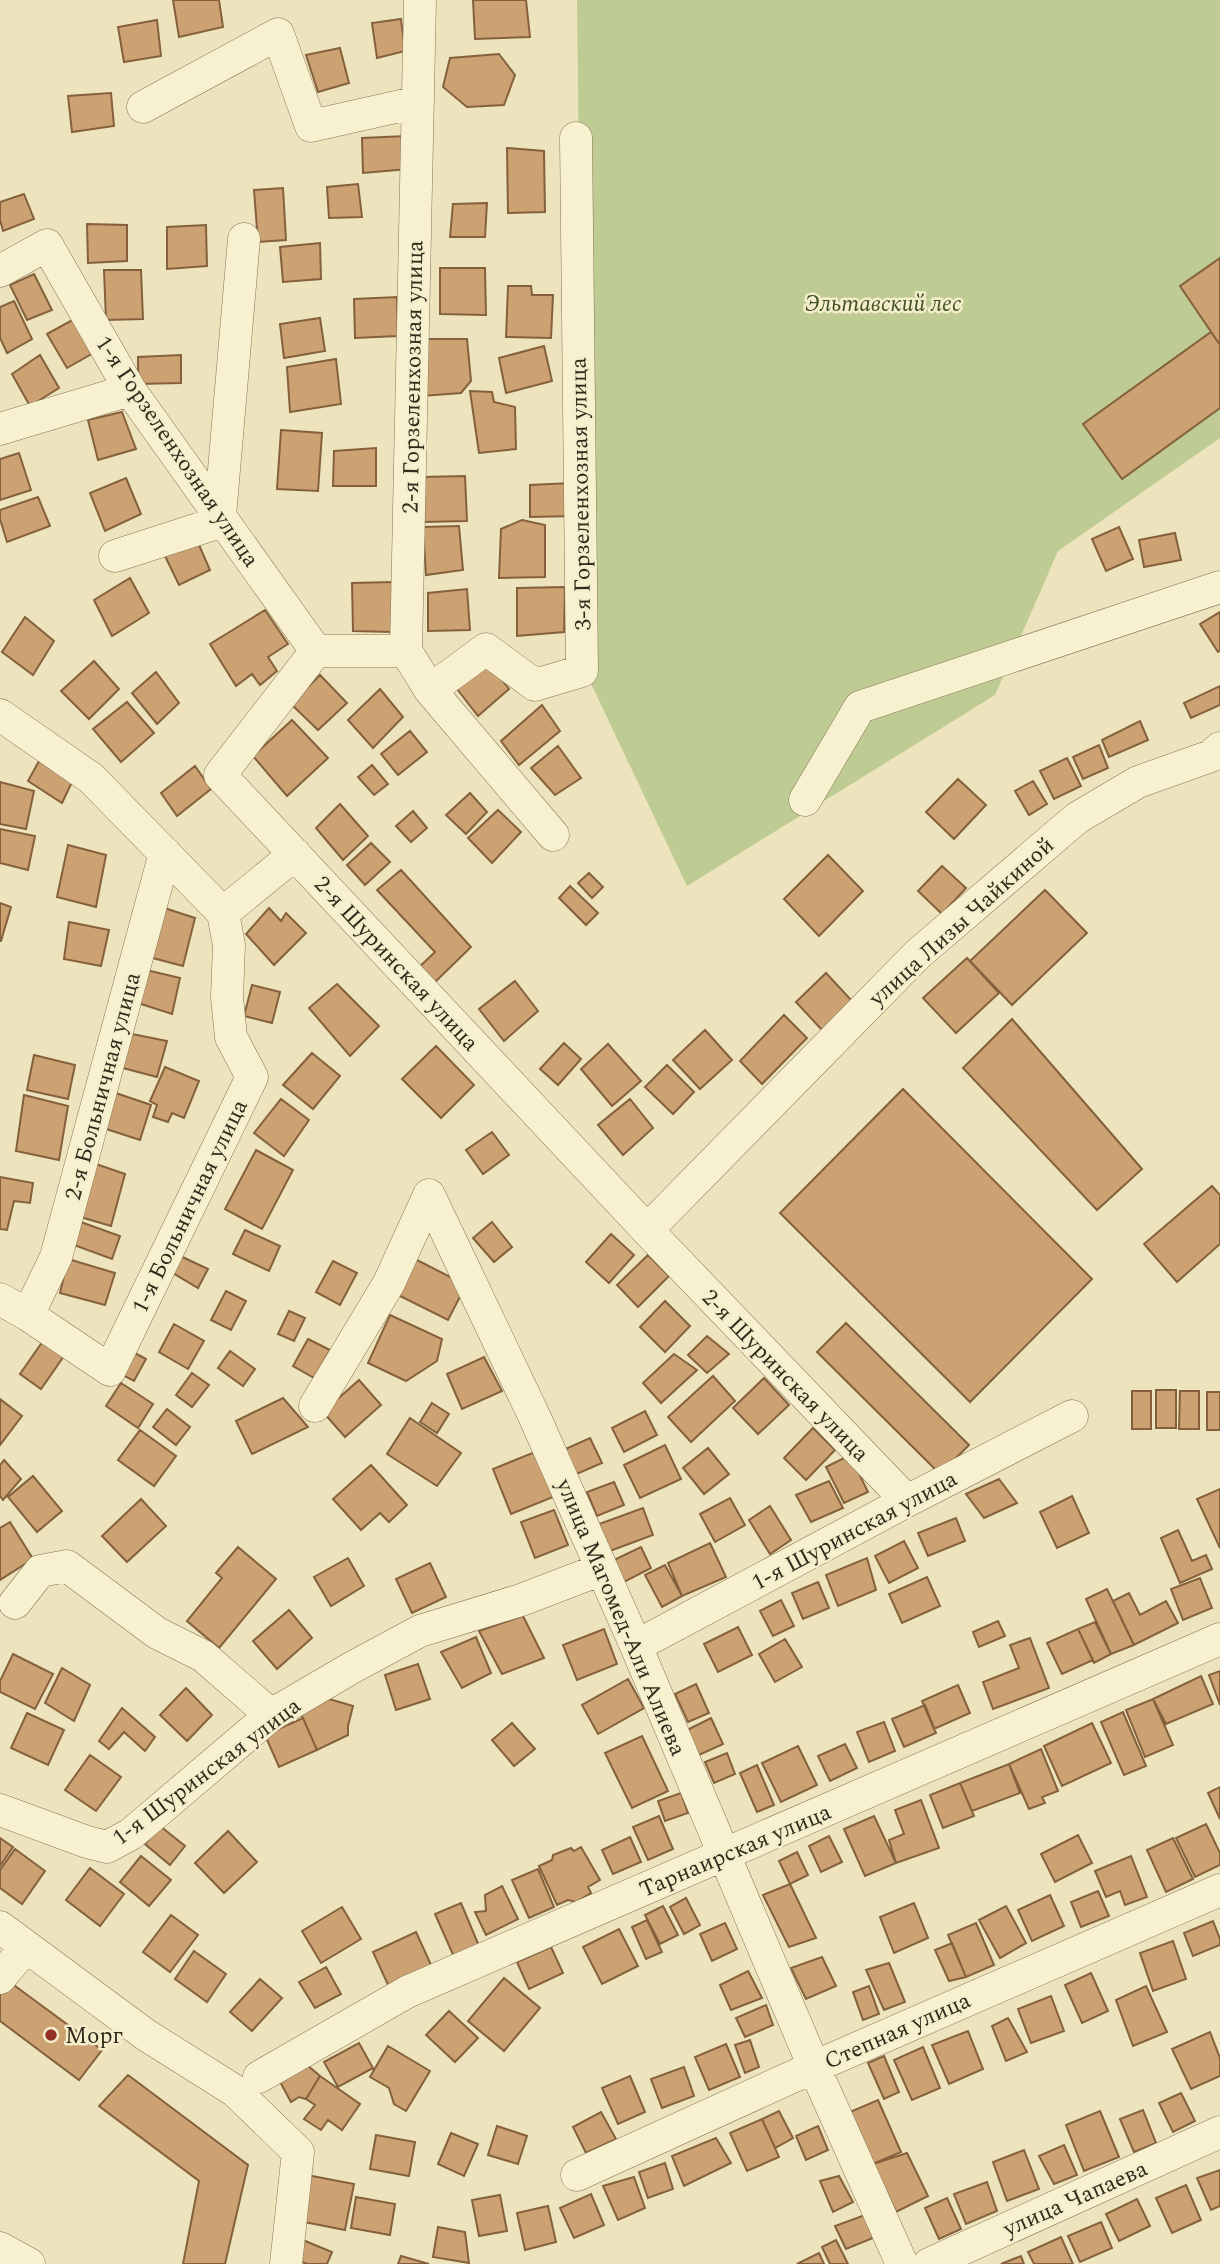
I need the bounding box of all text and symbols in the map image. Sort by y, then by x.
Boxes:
street label: 2-я Горзеленхозная улица [394,240,433,514]
park label: Эльтавский лес [805,287,962,322]
street label: 1-я Горзеленхозная улица [86,329,268,575]
street label: 3-я Горзеленхозная улица [562,357,601,631]
street label: улица Лизы Чайкиной [861,829,1063,1016]
street label: 2-я Шуринская улица [305,868,487,1060]
street label: 2-я Больничная улица [56,969,151,1204]
street label: 1-я Больничная улица [123,1094,258,1320]
street label: 2-я Шуринская улица [693,1282,877,1471]
street label: 1-я Шуринская улица [745,1462,964,1601]
street label: улица Магомед-Али Алиева [546,1473,695,1762]
street label: 1-я Шуринская улица [105,1689,309,1855]
street label: Тарнаирская улица [634,1795,837,1908]
street label: Степная улица [819,1983,977,2079]
place label: Морг [65,2019,123,2054]
marker: Морг [43,2027,59,2043]
street label: улица Чапаева [997,2152,1154,2247]

